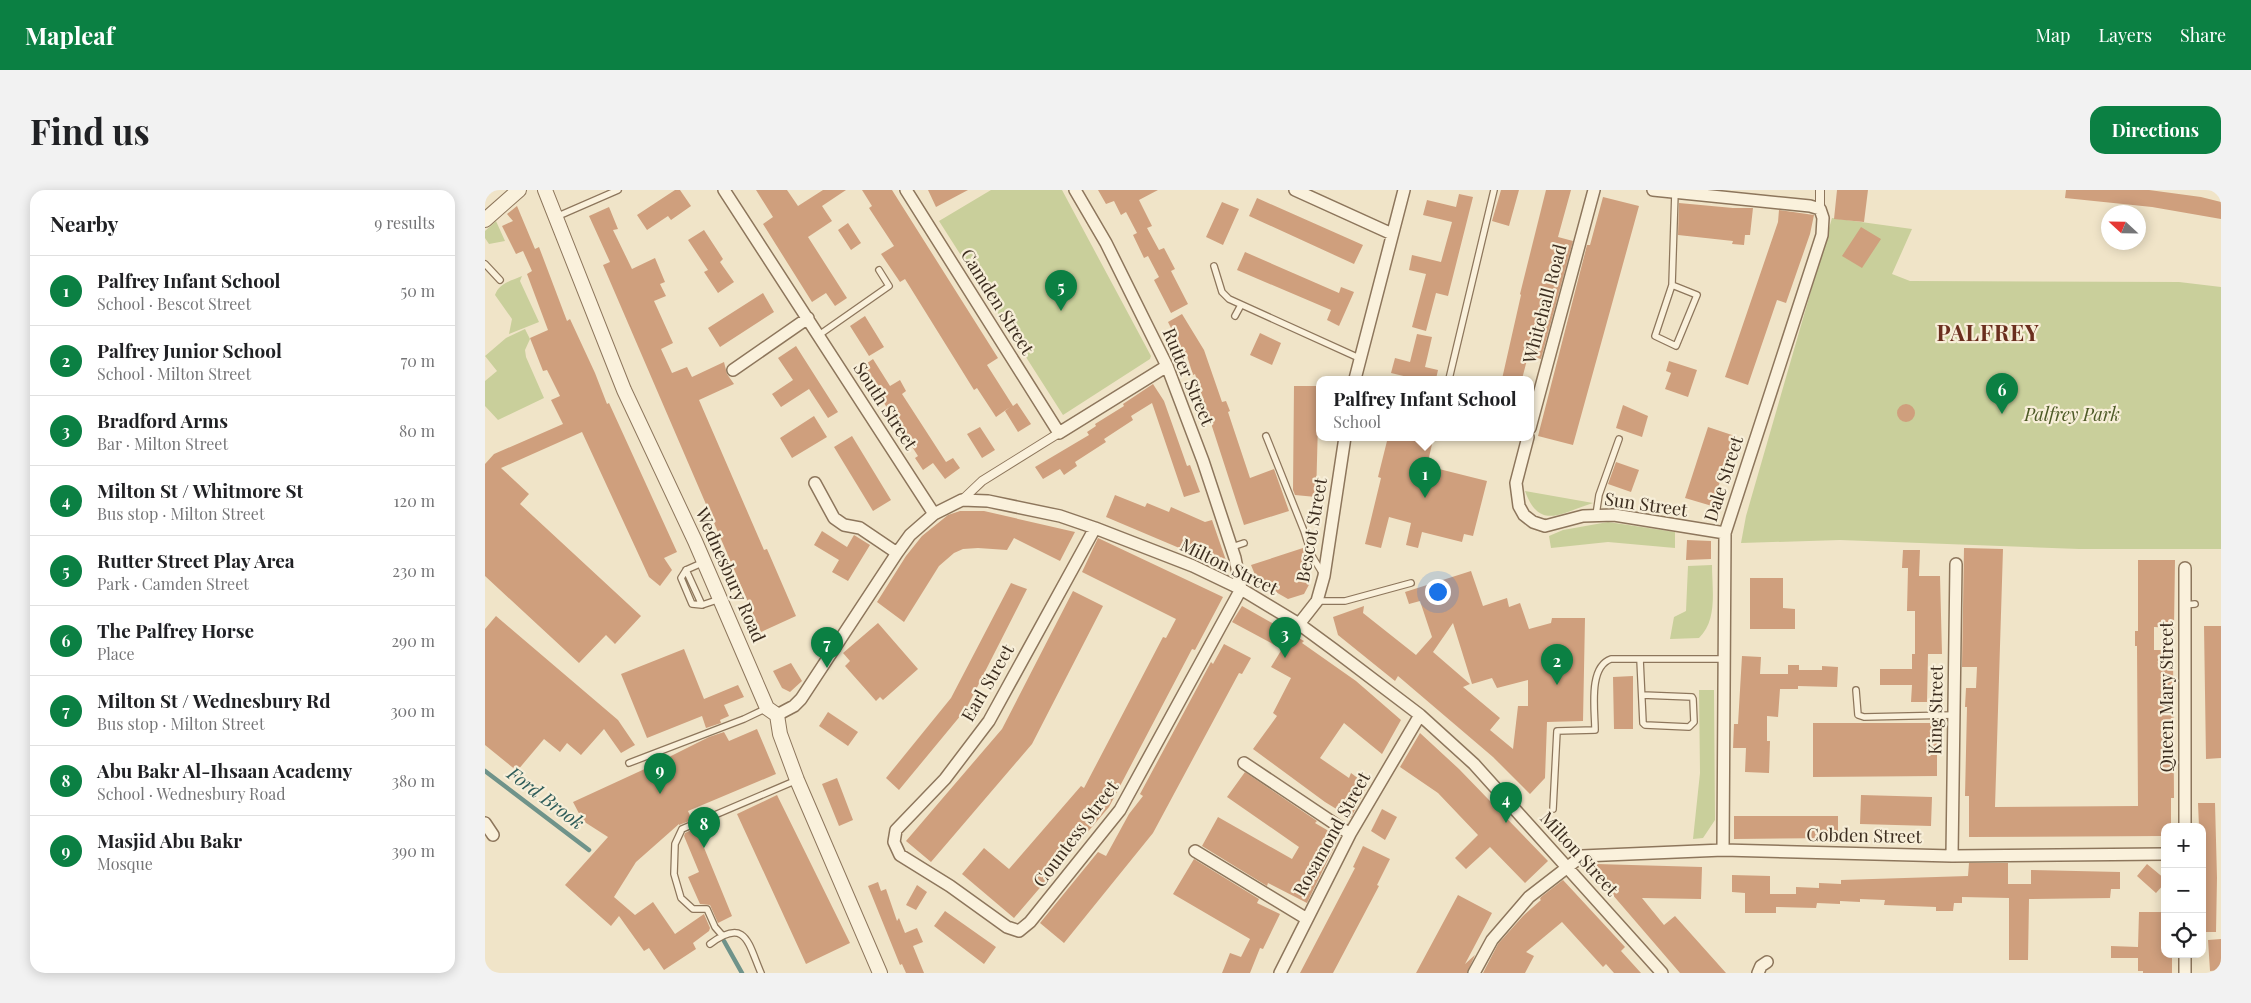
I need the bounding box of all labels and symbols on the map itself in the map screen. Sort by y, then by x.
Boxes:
north arrow [2101,205,2146,250]
street label: Whitehall Road [1516,241,1572,367]
street label: Camden Street [956,244,1040,359]
pin: 5 [1045,270,1077,311]
district label: PALFREY [1936,317,2040,347]
street label: Rutter Street [1158,324,1220,430]
street label: South Street [849,357,923,454]
pin: 6 [1986,373,2018,414]
park label: Palfrey Park [2023,402,2120,426]
street label: Dale Street [1698,432,1748,525]
pin: 1 [1409,457,1441,498]
street label: Bescot Street [1290,475,1332,584]
street label: Sun Street [1603,486,1690,522]
street label: Wednesbury Road [690,502,772,646]
street label: Milton Street [1177,532,1283,600]
your location [1425,579,1451,605]
pin: 3 [1269,617,1301,658]
street label: Queen Mary Street [2154,621,2178,773]
pin: 7 [811,627,843,668]
street label: Earl Street [955,639,1019,726]
pin: 2 [1541,644,1573,685]
street label: King Street [1922,664,1948,755]
pin: 9 [644,753,676,794]
water label: Ford Brook [502,759,591,835]
street label: Rosamond Street [1287,767,1375,900]
street label: Countess Street [1027,775,1124,892]
pin: 4 [1490,782,1522,823]
street label: Milton Street [1535,806,1625,901]
pin: 8 [688,807,720,848]
street label: Cobden Street [1806,822,1923,848]

